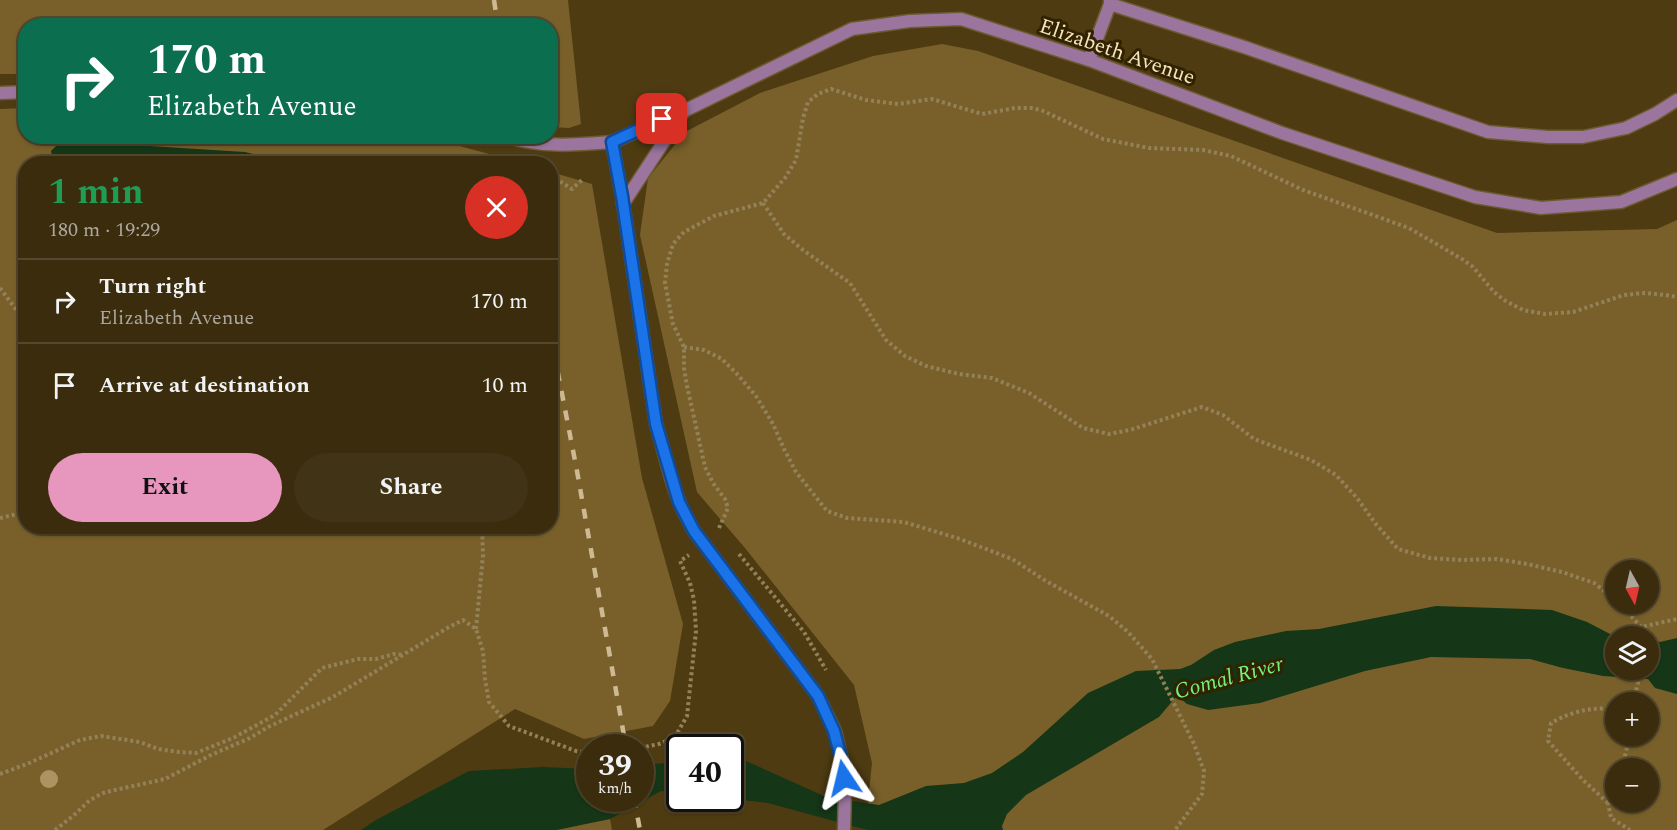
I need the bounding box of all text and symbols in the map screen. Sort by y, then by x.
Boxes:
street label: Elizabeth Avenue [1035,10,1199,94]
text: 170 m [147,29,266,92]
icon: right [48,42,126,120]
text: Elizabeth Avenue [147,86,357,128]
pin [636,93,687,144]
icon: arrive [645,102,678,135]
text: 1 min [48,165,144,220]
button: close [465,176,528,239]
text: 180 m · 19:29 [48,215,160,245]
text: Turn right [99,270,206,303]
icon: right [48,285,81,318]
text: 170 m [471,285,528,318]
text: Elizabeth Avenue [99,303,254,333]
icon: arrive [48,369,81,402]
text: Arrive at destination [99,369,310,402]
text: 10 m [482,369,528,402]
button: Exit [48,453,282,522]
button: Share [294,453,528,522]
north arrow [1605,560,1659,614]
map controls [1605,560,1659,812]
button: layers [1605,626,1659,680]
water label: Comal River [1171,648,1288,708]
button: + [1605,692,1659,746]
speed limit sign: 40 [666,734,744,812]
text: 39 [598,743,632,789]
position arrow [812,746,876,810]
button: − [1605,758,1659,812]
text: km/h [598,777,632,800]

